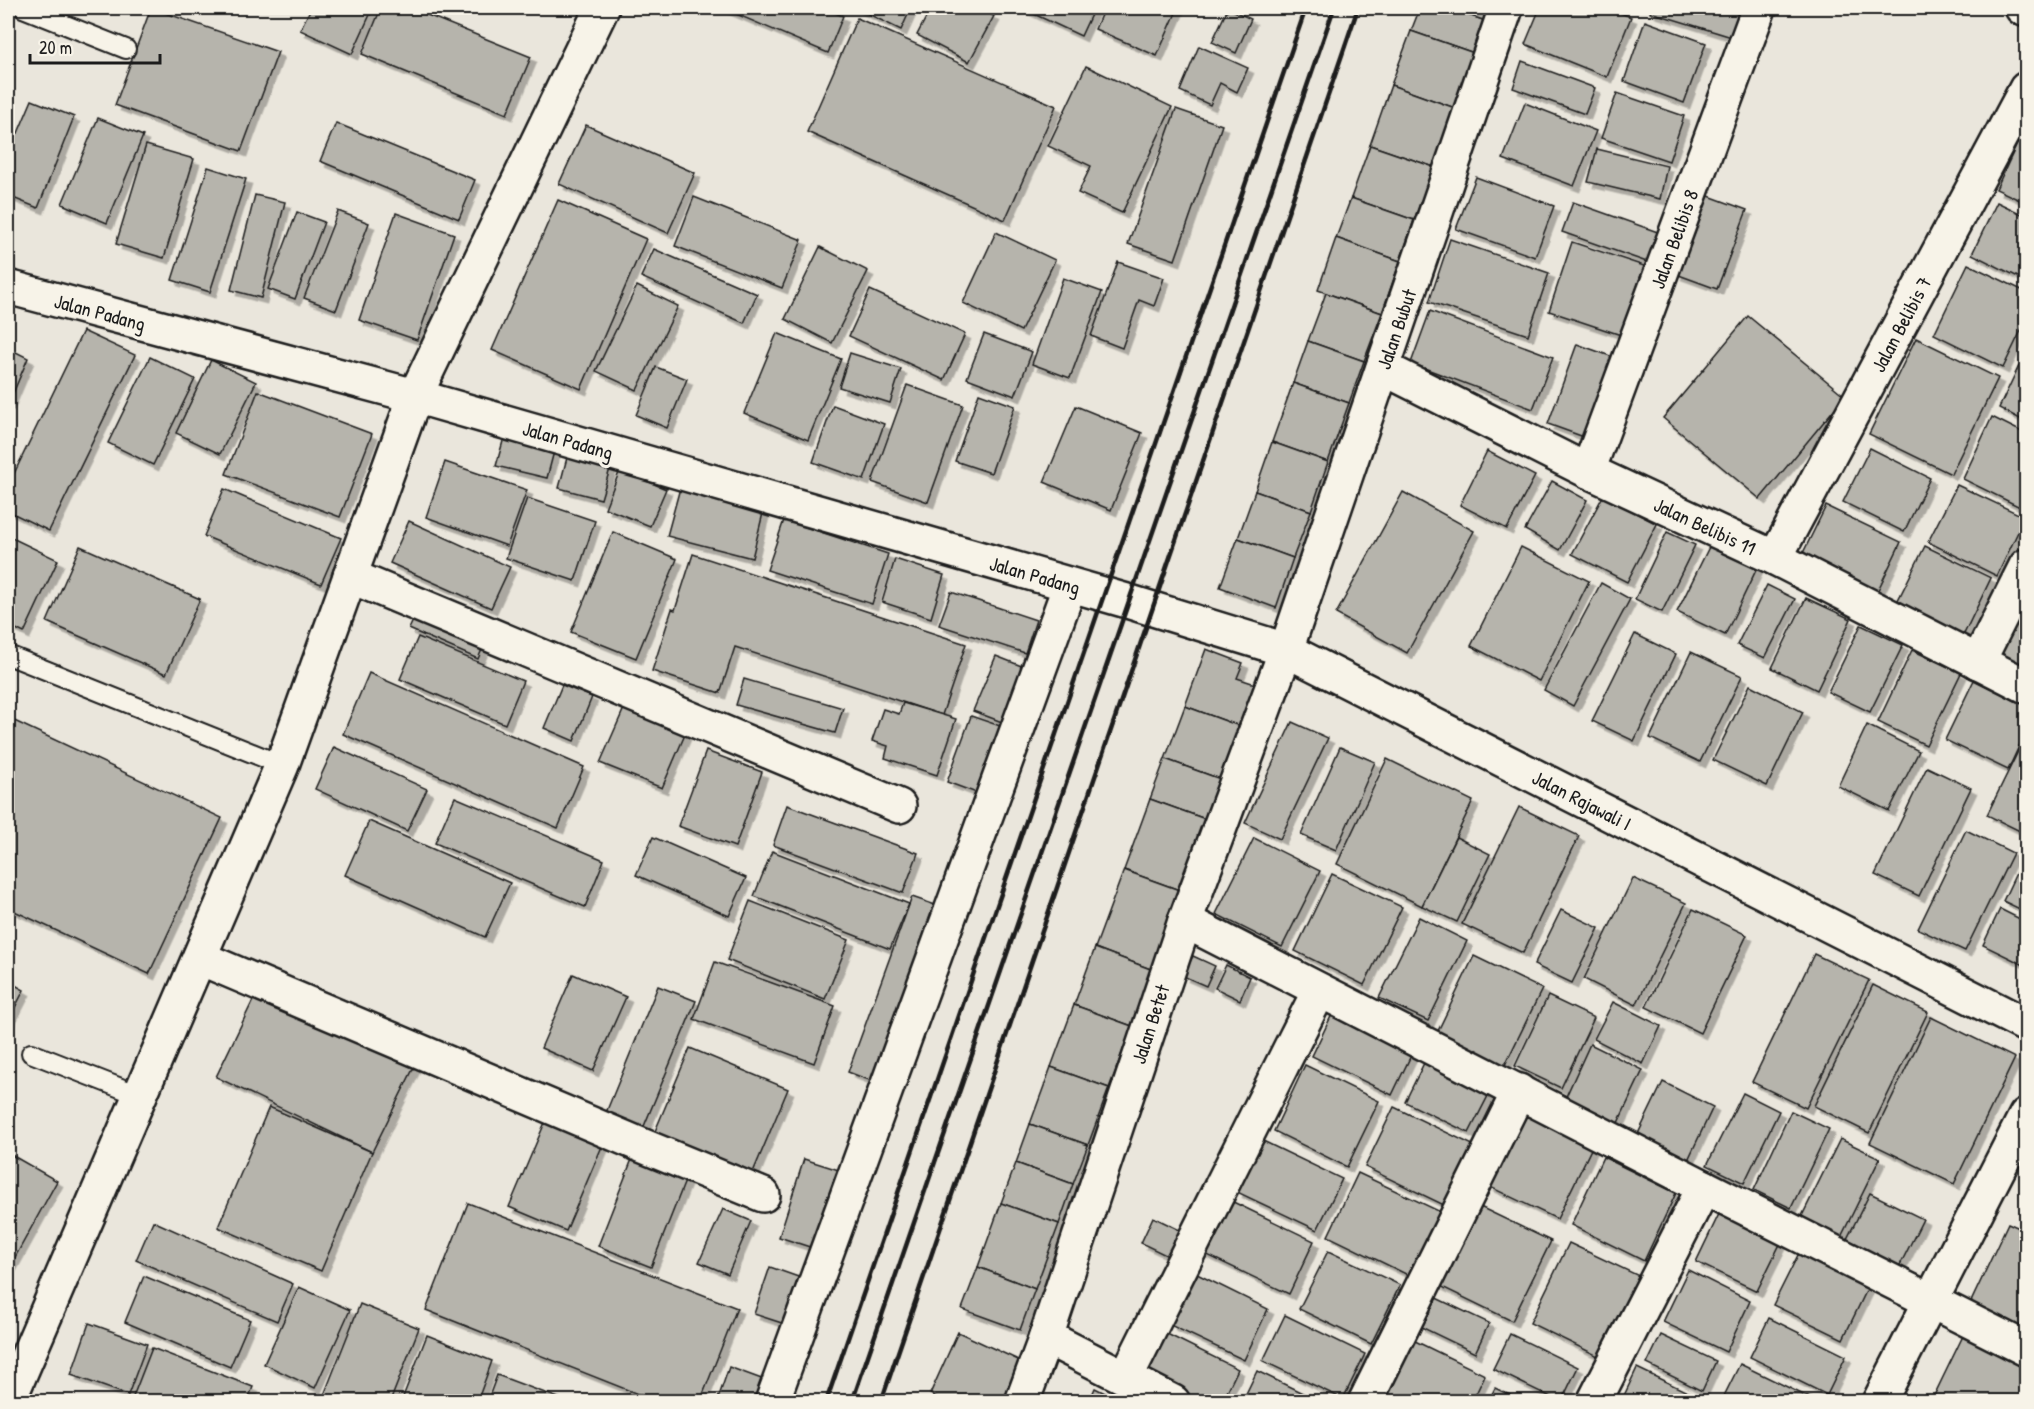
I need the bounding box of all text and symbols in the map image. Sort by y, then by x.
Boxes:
scale bar [30,27,160,65]
text: 20 m [39,35,72,60]
street label: Jalan Belibis 8 [1644,186,1704,292]
street label: Jalan Belibis 7 [1864,271,1938,377]
street label: Jalan Bubut [1370,284,1423,373]
street label: Jalan Padang [52,287,149,337]
street label: Jalan Padang [520,414,617,466]
street label: Jalan Belibis 11 [1650,491,1760,561]
street label: Jalan Padang [987,549,1084,601]
street label: Jalan Rajawali I [1528,764,1636,836]
street label: Jalan Betet [1125,980,1176,1067]

